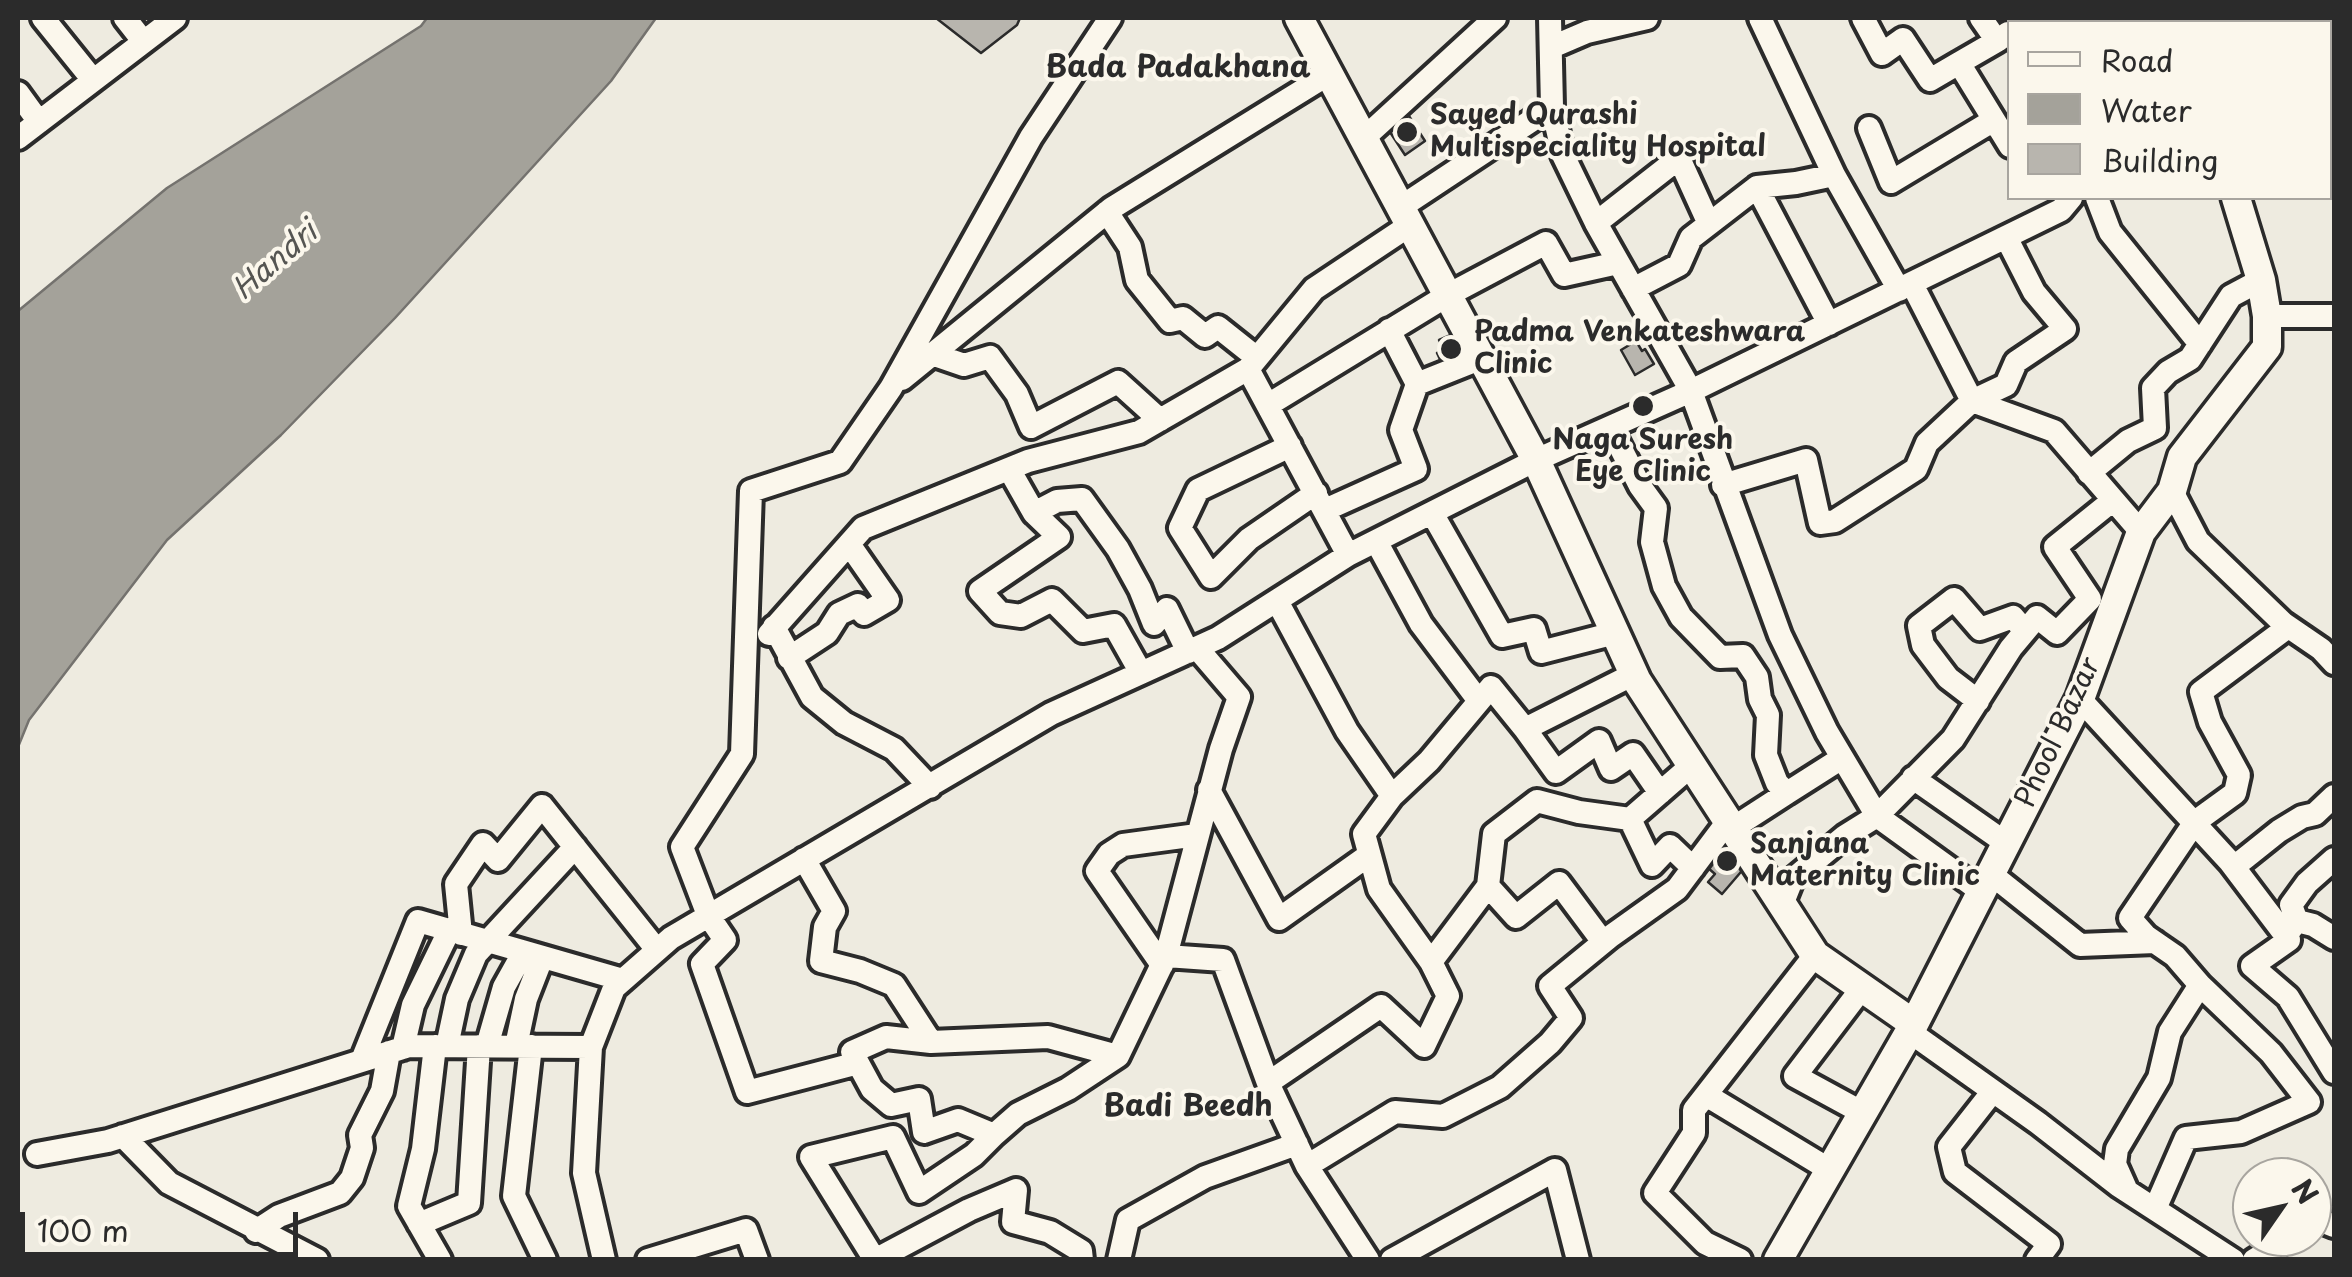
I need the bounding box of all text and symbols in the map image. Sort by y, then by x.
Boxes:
legend [2007,20,2332,200]
text: Road [2101,37,2174,82]
district label: Bada Padakhana [1045,51,1311,87]
text: Water [2101,87,2192,132]
place label: Sayed Qurashi Multispeciality Hospital [1430,99,1766,165]
marker: Sayed Qurashi Multispeciality Hospital [1394,119,1420,145]
text: Building [2101,137,2218,182]
water label: Handri [226,216,326,308]
place label: Padma Venkateshwara Clinic [1474,316,1805,382]
marker: Padma Venkateshwara Clinic [1438,336,1464,362]
marker: Naga Suresh Eye Clinic [1630,393,1656,419]
place label: Naga Suresh Eye Clinic [1553,424,1733,490]
street label: Phool Bazar [2010,652,2108,814]
place label: Sanjana Maternity Clinic [1750,828,1980,894]
marker: Sanjana Maternity Clinic [1714,848,1740,874]
district label: Badi Beedh [1103,1090,1273,1126]
north arrow [2232,1157,2332,1257]
text: N [2282,1170,2330,1212]
scale bar [25,1192,302,1254]
text: 100 m [37,1207,129,1252]

